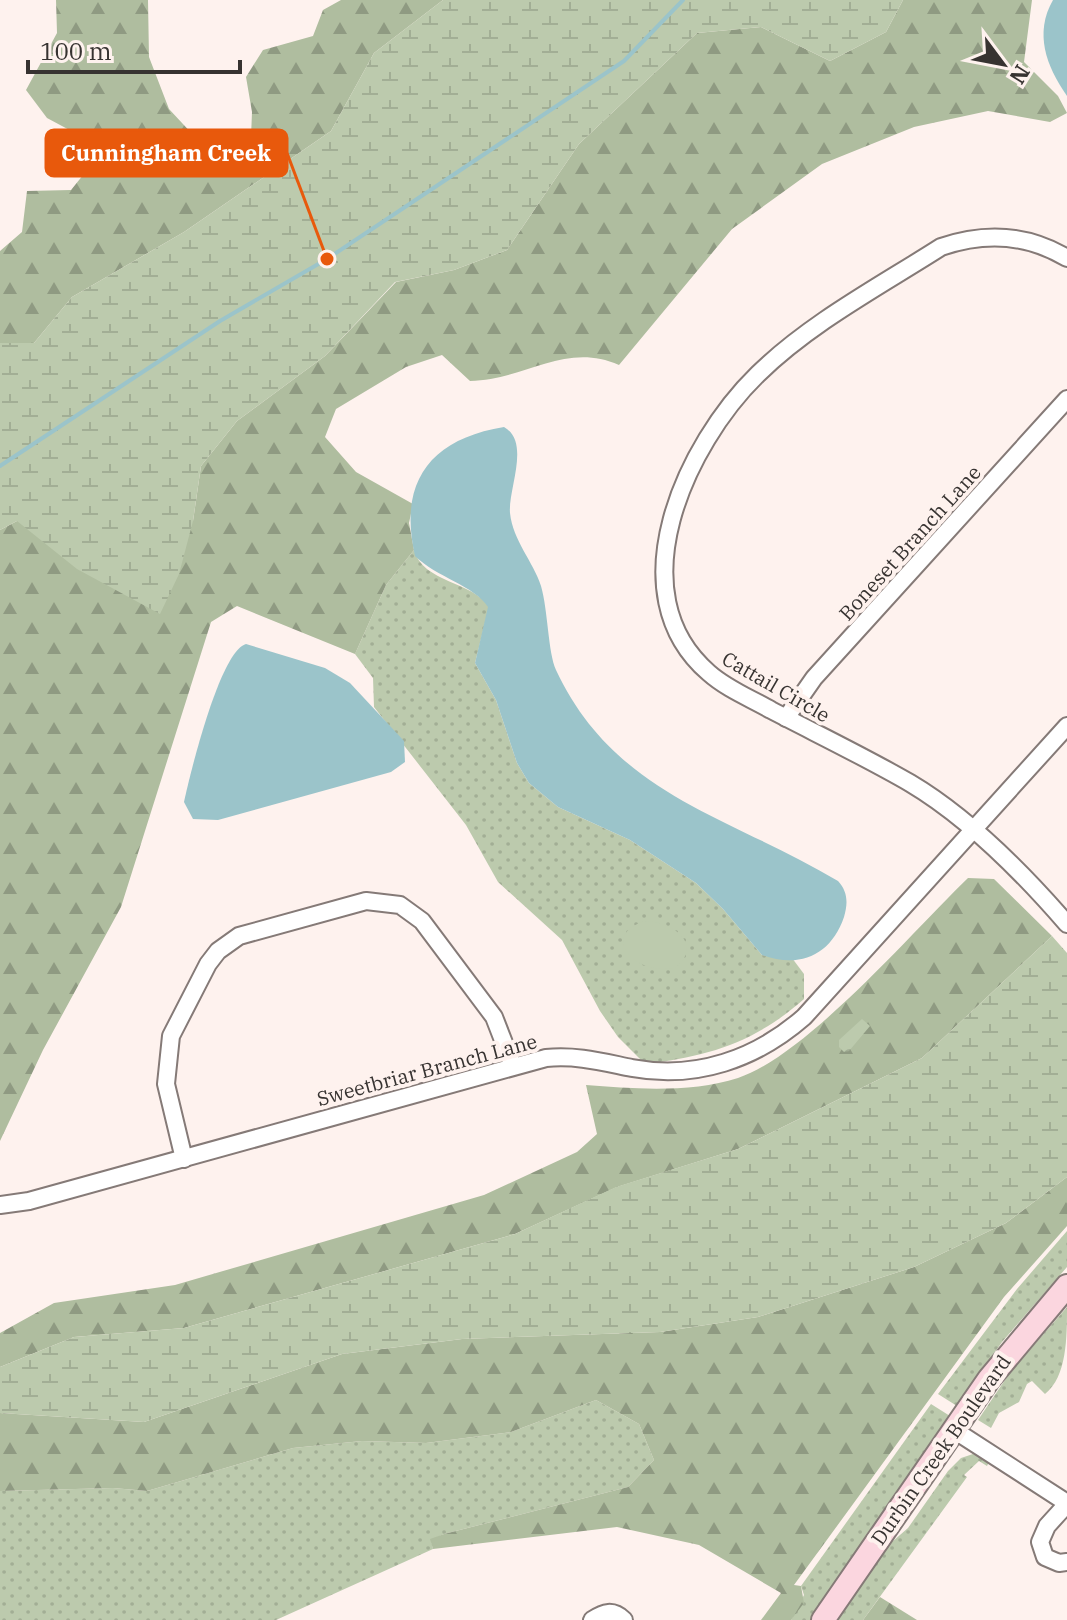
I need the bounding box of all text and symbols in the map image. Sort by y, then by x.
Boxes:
scale bar [28,24,240,74]
north arrow [963,24,1043,104]
text: 100 m [40,35,112,67]
text: N [1003,60,1037,90]
callout: Cunningham Creek [46,130,287,176]
text: Cunningham Creek [61,138,271,167]
street label: Boneset Branch Lane [833,459,987,626]
street label: Cattail Circle [717,645,835,728]
street label: Sweetbriar Branch Lane [314,1027,540,1112]
street label: Durbin Creek Boulevard [865,1349,1017,1550]

